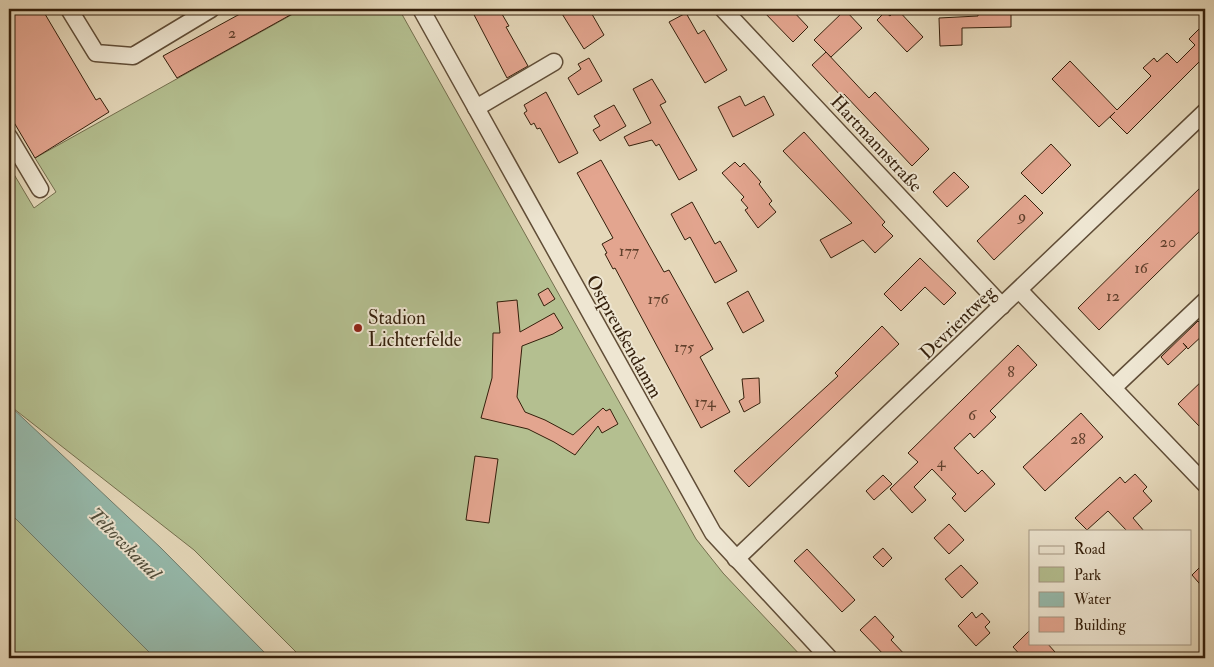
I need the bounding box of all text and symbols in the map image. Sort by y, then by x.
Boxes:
house number: 2 [228,23,236,43]
street label: Hartmannstraße [825,90,928,197]
house number: 9 [1017,206,1026,226]
house number: 20 [1160,232,1176,252]
house number: 177 [619,241,640,261]
house number: 16 [1134,258,1149,278]
street label: Ostpreußendamm [580,271,668,403]
street label: Devrientweg [915,280,1001,365]
house number: 12 [1106,286,1120,306]
house number: 176 [647,289,669,309]
place label: Stadion Lichterfelde [368,306,462,352]
marker: Stadion Lichterfelde [352,322,364,334]
house number: 175 [674,337,694,357]
house number: 8 [1007,362,1015,382]
house number: 174 [694,392,717,412]
house number: 6 [968,405,977,425]
house number: 28 [1070,429,1086,449]
house number: 4 [937,452,947,472]
water label: Teltowkanal [83,502,168,587]
legend [1029,530,1192,644]
text: Road [1074,540,1106,559]
text: Park [1074,566,1101,585]
text: Water [1073,590,1111,609]
text: Building [1074,616,1126,635]

